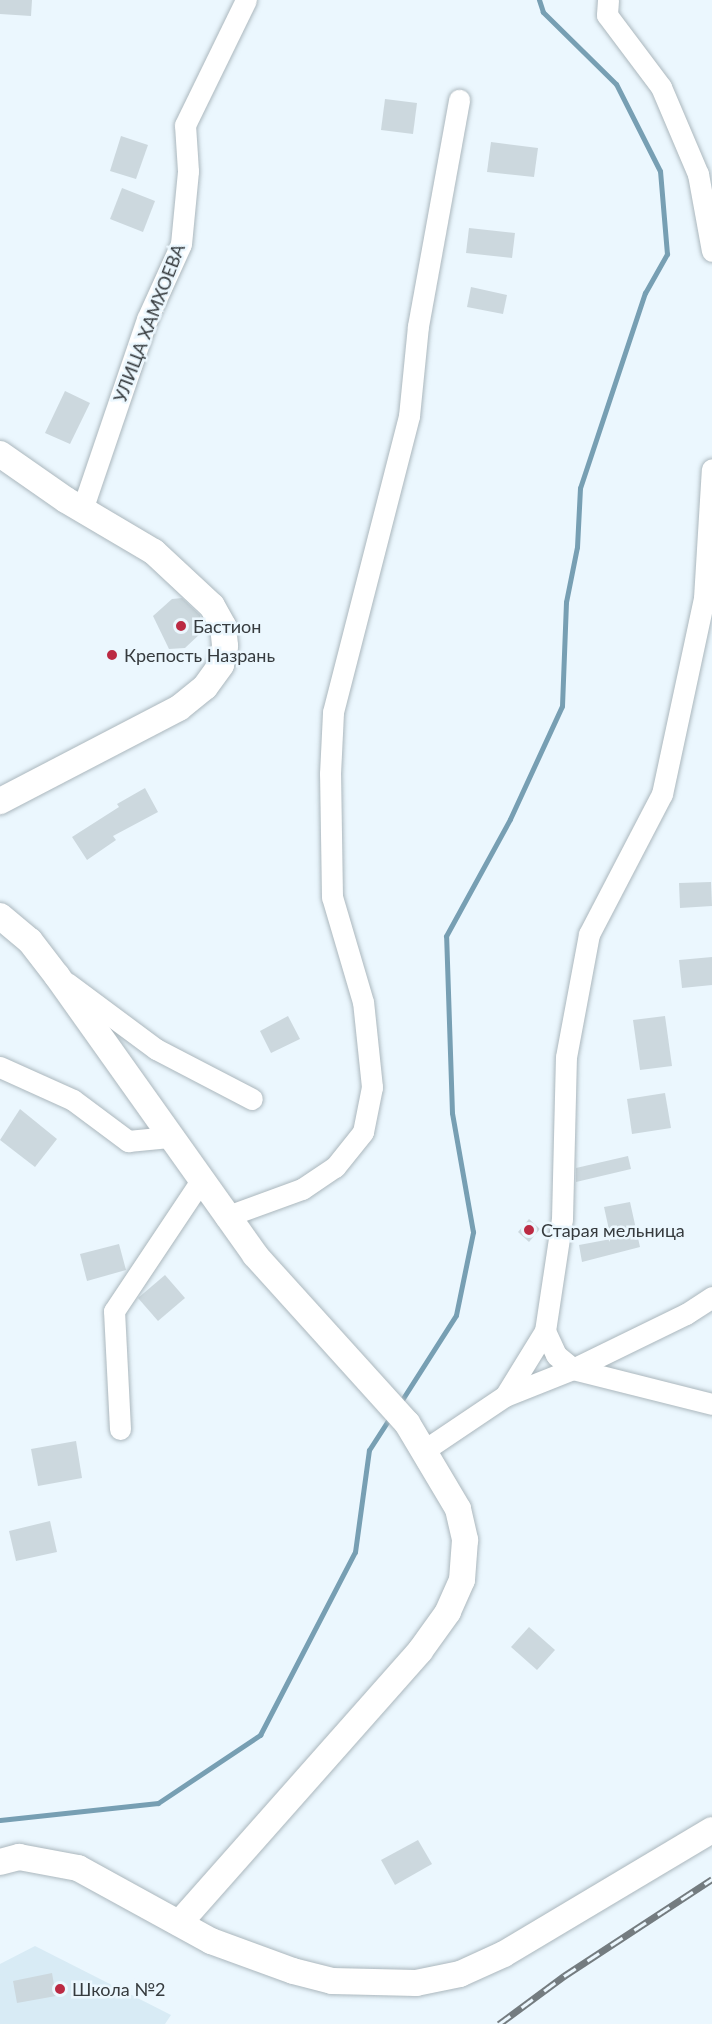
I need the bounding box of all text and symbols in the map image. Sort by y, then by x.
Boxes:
street label: УЛИЦА ХАМХОЕВА [109,241,189,405]
place label: Бастион [193,615,261,637]
marker: Бастион [174,619,188,633]
place label: Крепость Назрань [124,644,275,666]
marker: Крепость Назрань [105,648,119,662]
place label: Старая мельница [541,1219,685,1241]
marker: Старая мельница [522,1223,536,1237]
place label: Школа №2 [72,1978,165,2000]
marker: Школа №2 [53,1982,67,1996]

